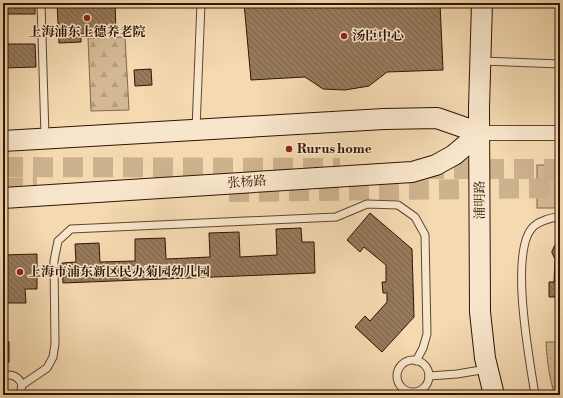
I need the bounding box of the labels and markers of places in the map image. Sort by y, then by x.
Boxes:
marker: 上海浦东上德养老院 [82,13,92,23]
place label: 上海浦东上德养老院 [28,24,146,40]
place label: 汤臣中心 [352,28,404,44]
marker: 汤臣中心 [339,31,349,41]
place label: Rurus home [297,141,372,157]
marker: Rurus home [284,144,294,154]
place label: 上海市浦东新区民办菊园幼儿园 [28,264,210,280]
marker: 上海市浦东新区民办菊园幼儿园 [15,267,25,277]

